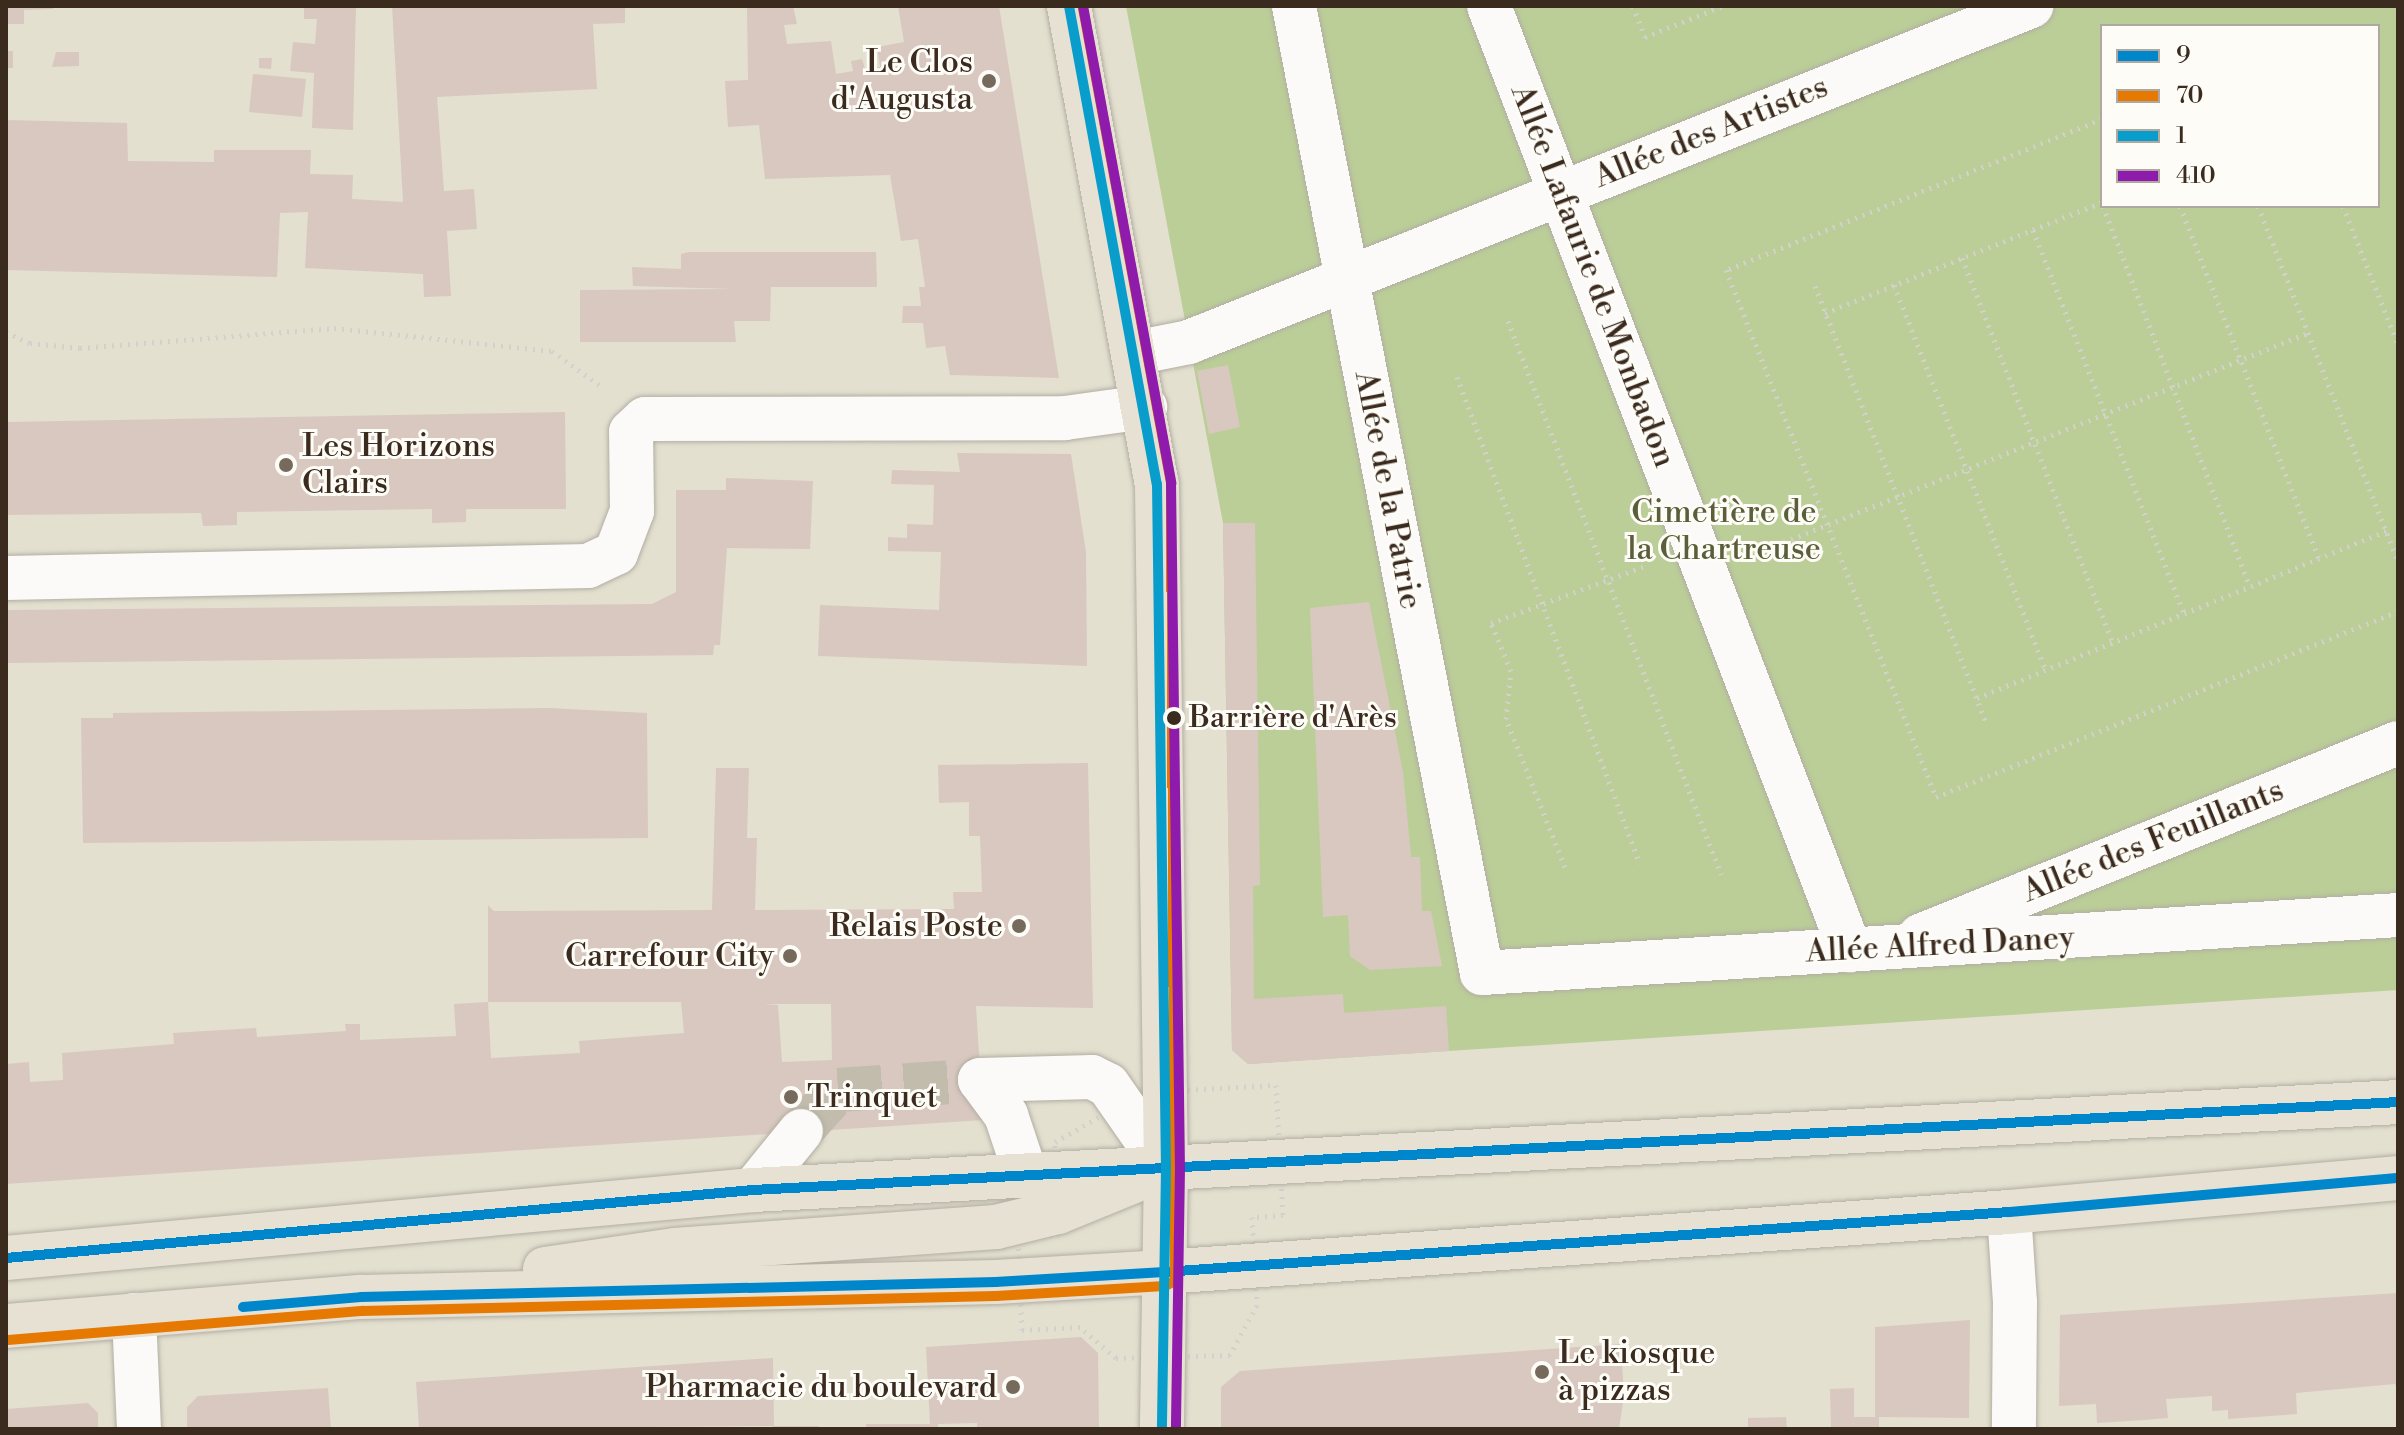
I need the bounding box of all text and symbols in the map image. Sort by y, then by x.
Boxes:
legend [2100,24,2380,208]
text: 9 [2176,41,2191,71]
place label: Le Clos d'Augusta [831,44,973,119]
street label: Allée des Artistes [1588,68,1834,196]
marker: Le Clos d'Augusta [980,72,998,90]
street label: Allée Lafaurie de Monbadon [1502,79,1684,473]
text: 70 [2176,81,2203,111]
text: 1 [2176,121,2186,151]
text: 410 [2176,161,2216,191]
street label: Allée de la Patrie [1346,368,1430,612]
place label: Les Horizons Clairs [302,428,495,503]
marker: Les Horizons Clairs [277,456,295,474]
park label: Cimetière de la Chartreuse [1627,494,1821,569]
place label: Barrière d'Arès [1189,700,1397,736]
marker: Barrière d'Arès [1166,710,1182,726]
street label: Allée des Feuillants [2017,771,2289,911]
place label: Relais Poste [829,907,1003,945]
marker: Relais Poste [1010,917,1028,935]
street label: Allée Alfred Daney [1805,919,2075,971]
place label: Carrefour City [565,937,774,975]
marker: Carrefour City [781,947,799,965]
place label: Trinquet [807,1078,938,1116]
marker: Trinquet [782,1088,800,1106]
place label: Le kiosque à pizzas [1558,1335,1715,1410]
marker: Le kiosque à pizzas [1533,1363,1551,1381]
place label: Pharmacie du boulevard [645,1368,997,1406]
marker: Pharmacie du boulevard [1004,1378,1022,1396]

